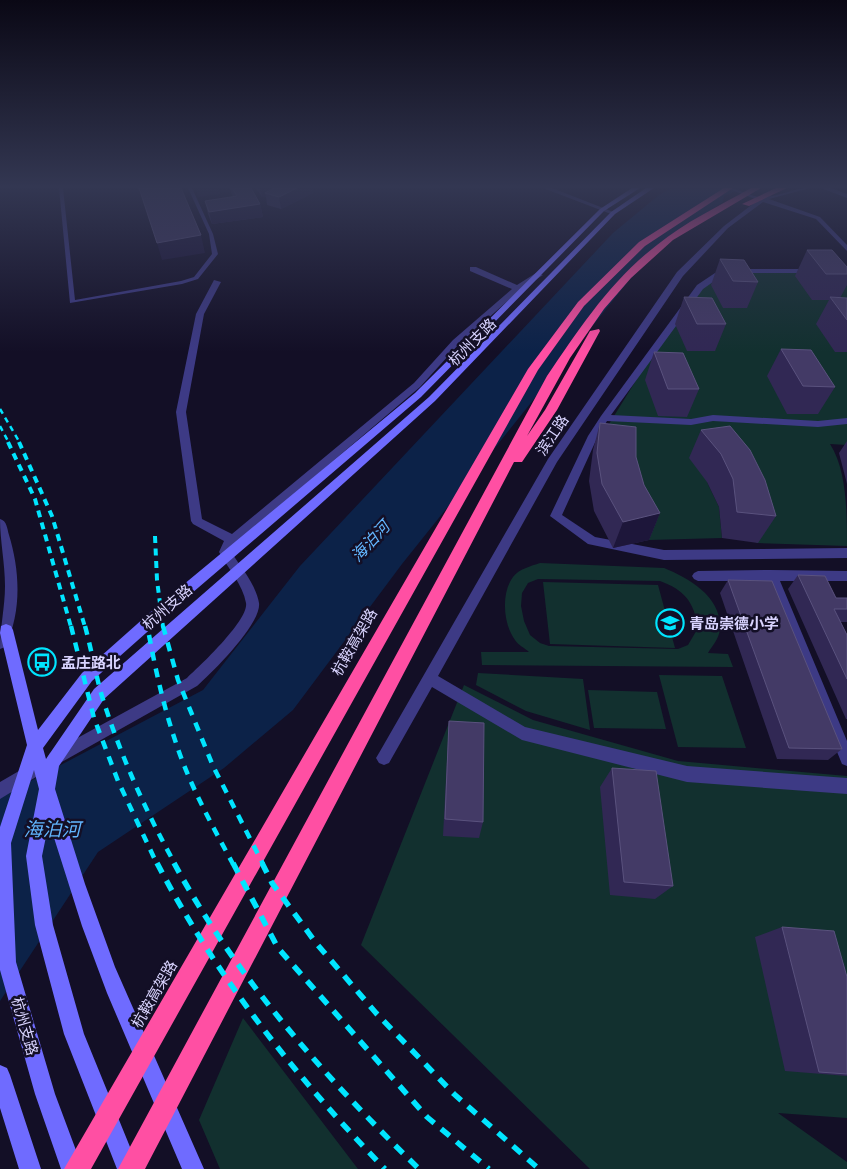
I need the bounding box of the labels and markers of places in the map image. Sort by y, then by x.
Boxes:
school or university icon: 青岛崇德小学 [655,608,685,638]
place label: 青岛崇德小学 [689,614,779,633]
bus stop icon: 孟庄路北 [27,647,57,677]
place label: 孟庄路北 [61,653,121,672]

